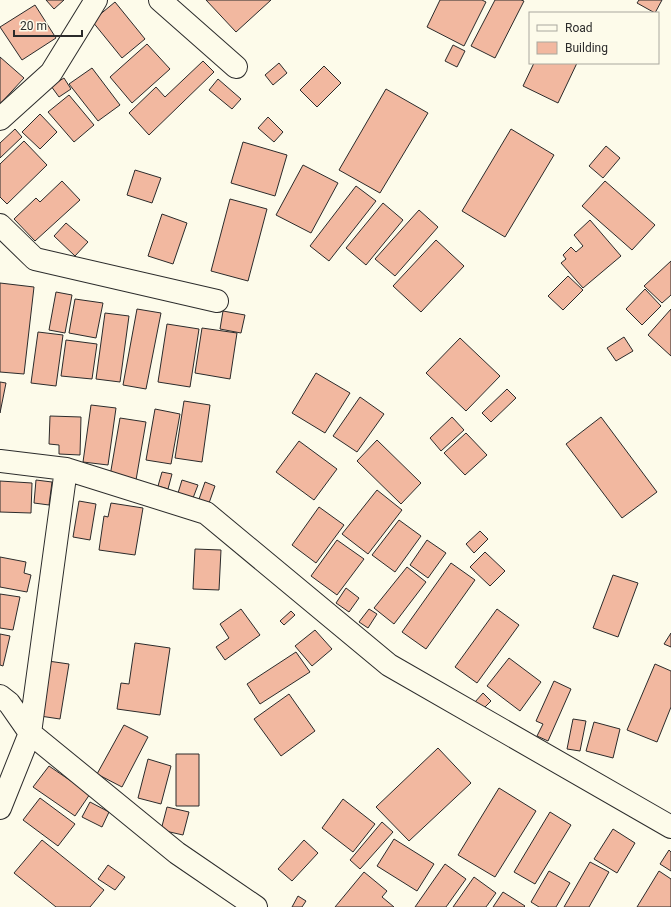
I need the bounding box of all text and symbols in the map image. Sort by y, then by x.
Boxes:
scale bar [14,12,82,38]
legend [529,12,659,64]
text: 20 m [20,19,47,33]
text: Road [565,21,593,35]
text: Building [565,41,608,55]

